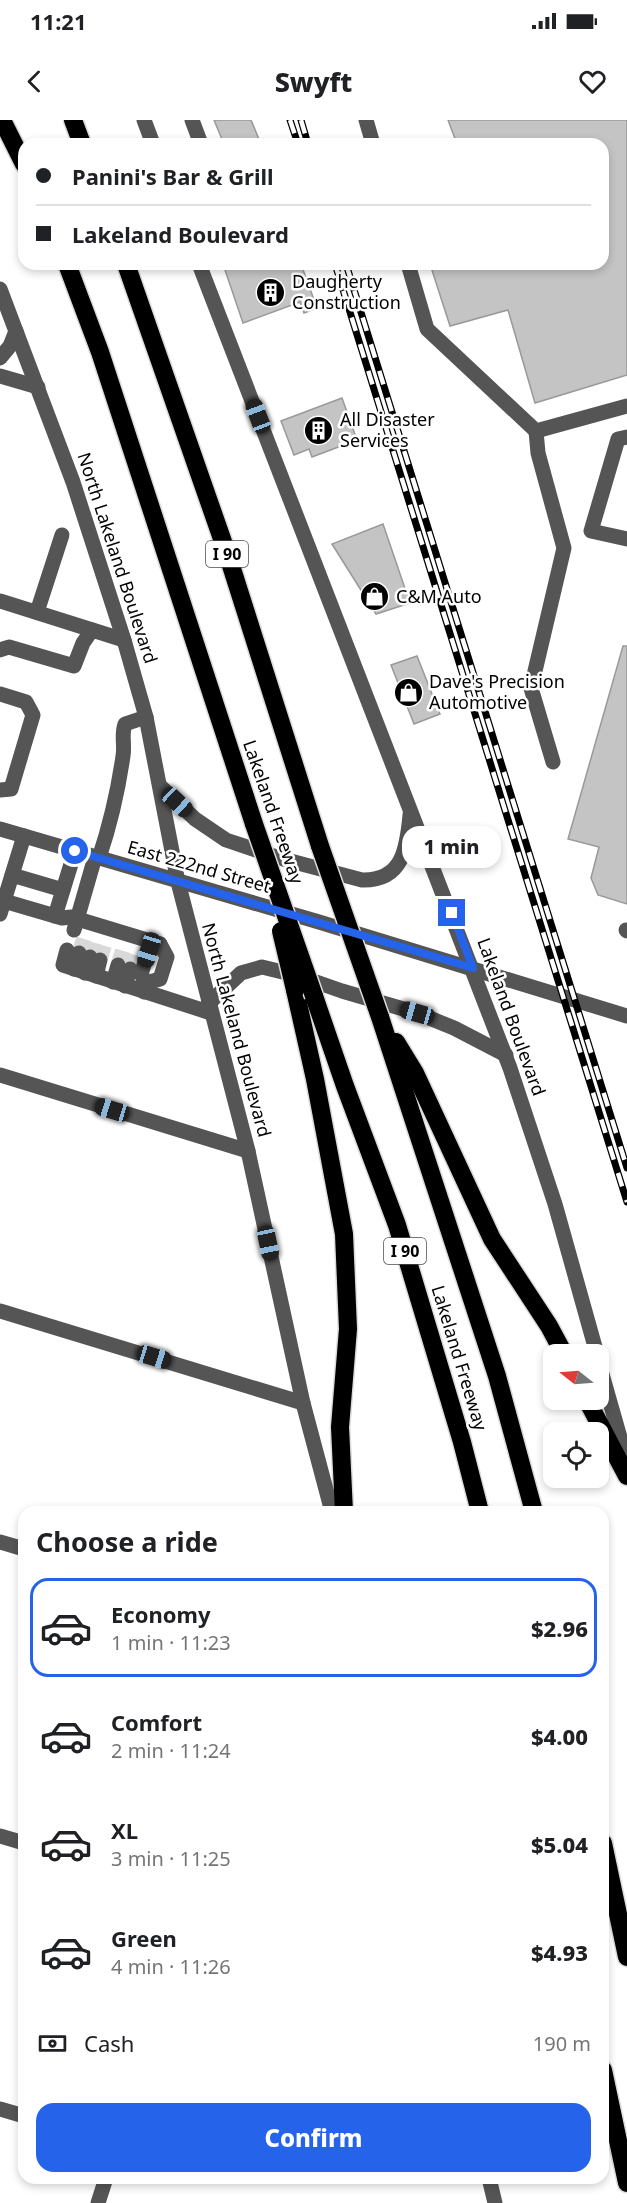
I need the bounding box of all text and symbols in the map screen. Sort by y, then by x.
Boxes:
text: 11:21 [30,6,87,36]
text: Swyft [275,63,352,100]
icon: back [18,65,51,98]
icon: heart [576,65,609,98]
text: Panini's Bar & Grill [72,161,274,191]
text: Lakeland Boulevard [72,219,289,249]
place label: Daugherty Construction [292,269,401,314]
building icon: Daugherty Construction [255,276,287,308]
car [243,396,273,436]
place label: All Disaster Services [340,407,435,452]
building icon: All Disaster Services [303,414,335,446]
street label: North Lakeland Boulevard [72,449,163,666]
road number: I 90 [206,541,248,567]
shop icon: C&M Auto [359,581,391,613]
place label: C&M Auto [396,584,482,608]
place label: Dave's Precision Automotive [429,669,565,714]
shop icon: Dave's Precision Automotive [392,676,424,708]
street label: Lakeland Freeway [238,737,310,888]
car [158,783,196,821]
callout: 1 min [402,826,502,868]
text: 1 min [424,833,479,860]
street label: East 222nd Street [125,834,274,898]
route start [61,837,88,864]
route end [438,899,465,926]
street label: North Lakeland Boulevard [197,920,277,1139]
car [135,930,163,970]
street label: Lakeland Boulevard [472,934,552,1099]
car [397,999,437,1027]
car [92,1096,132,1124]
car [255,1224,281,1262]
road number: I 90 [384,1238,426,1264]
street label: Lakeland Freeway [426,1282,494,1434]
car [134,1343,174,1371]
north arrow [543,1344,609,1410]
map controls [543,1344,609,1488]
button: locate [543,1422,609,1488]
text: Choose a ride [36,1523,218,1560]
text: Economy [111,1599,210,1629]
icon: car [39,1601,93,1655]
text: $2.96 [531,1613,588,1643]
text: 1 min · 11:23 [111,1629,231,1656]
text: Comfort [111,1707,202,1737]
icon: car [39,1709,93,1763]
text: $4.00 [531,1721,588,1751]
text: 2 min · 11:24 [111,1737,231,1764]
text: XL [111,1815,138,1845]
icon: car [39,1817,93,1871]
text: $5.04 [531,1829,588,1859]
text: 3 min · 11:25 [111,1845,231,1872]
text: Green [111,1923,177,1953]
icon: car [39,1925,93,1979]
text: $4.93 [531,1937,588,1967]
text: 4 min · 11:26 [111,1953,231,1980]
icon: cash [36,2027,69,2060]
text: Cash [84,2028,134,2058]
text: 190 m [533,2030,591,2057]
button: Confirm [36,2103,591,2172]

